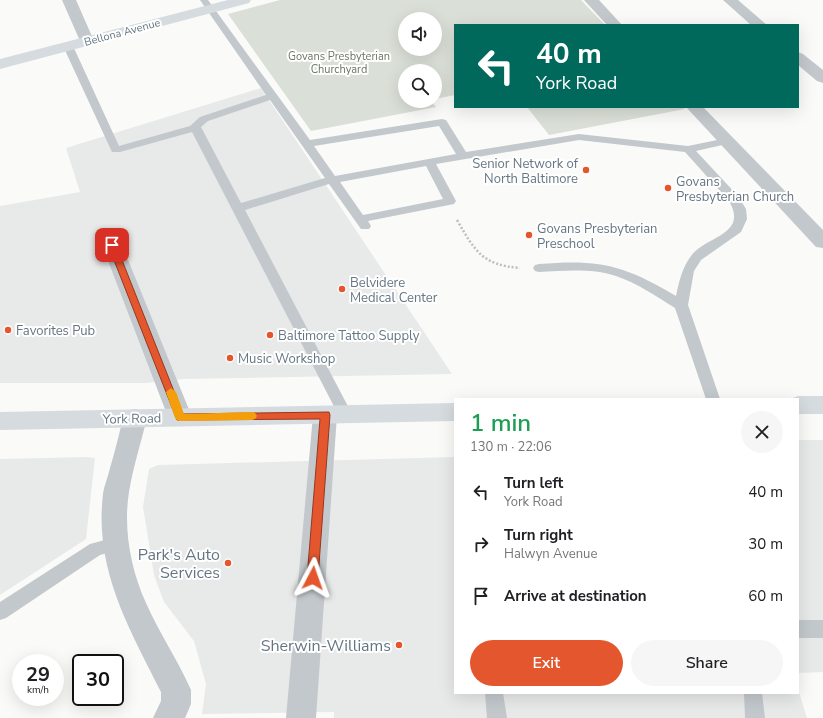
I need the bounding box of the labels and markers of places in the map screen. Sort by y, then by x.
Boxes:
place label: Senior Network of North Baltimore [472,155,579,188]
marker: Senior Network of North Baltimore [581,165,591,175]
place label: Govans Presbyterian Church [676,173,794,206]
marker: Govans Presbyterian Church [663,183,673,193]
place label: Govans Presbyterian Preschool [537,220,657,253]
pin [95,228,129,262]
marker: Govans Presbyterian Preschool [524,230,534,240]
place label: Belvidere Medical Center [350,274,438,307]
marker: Belvidere Medical Center [337,284,347,294]
place label: Favorites Pub [16,322,95,340]
marker: Favorites Pub [3,325,13,335]
place label: Baltimore Tattoo Supply [278,327,420,345]
marker: Baltimore Tattoo Supply [265,330,275,340]
place label: Music Workshop [238,350,335,368]
marker: Music Workshop [225,353,235,363]
place label: Park's Auto Services [138,544,220,584]
marker: Park's Auto Services [223,558,233,568]
place label: Sherwin-Williams [261,635,391,657]
marker: Sherwin-Williams [394,640,404,650]

